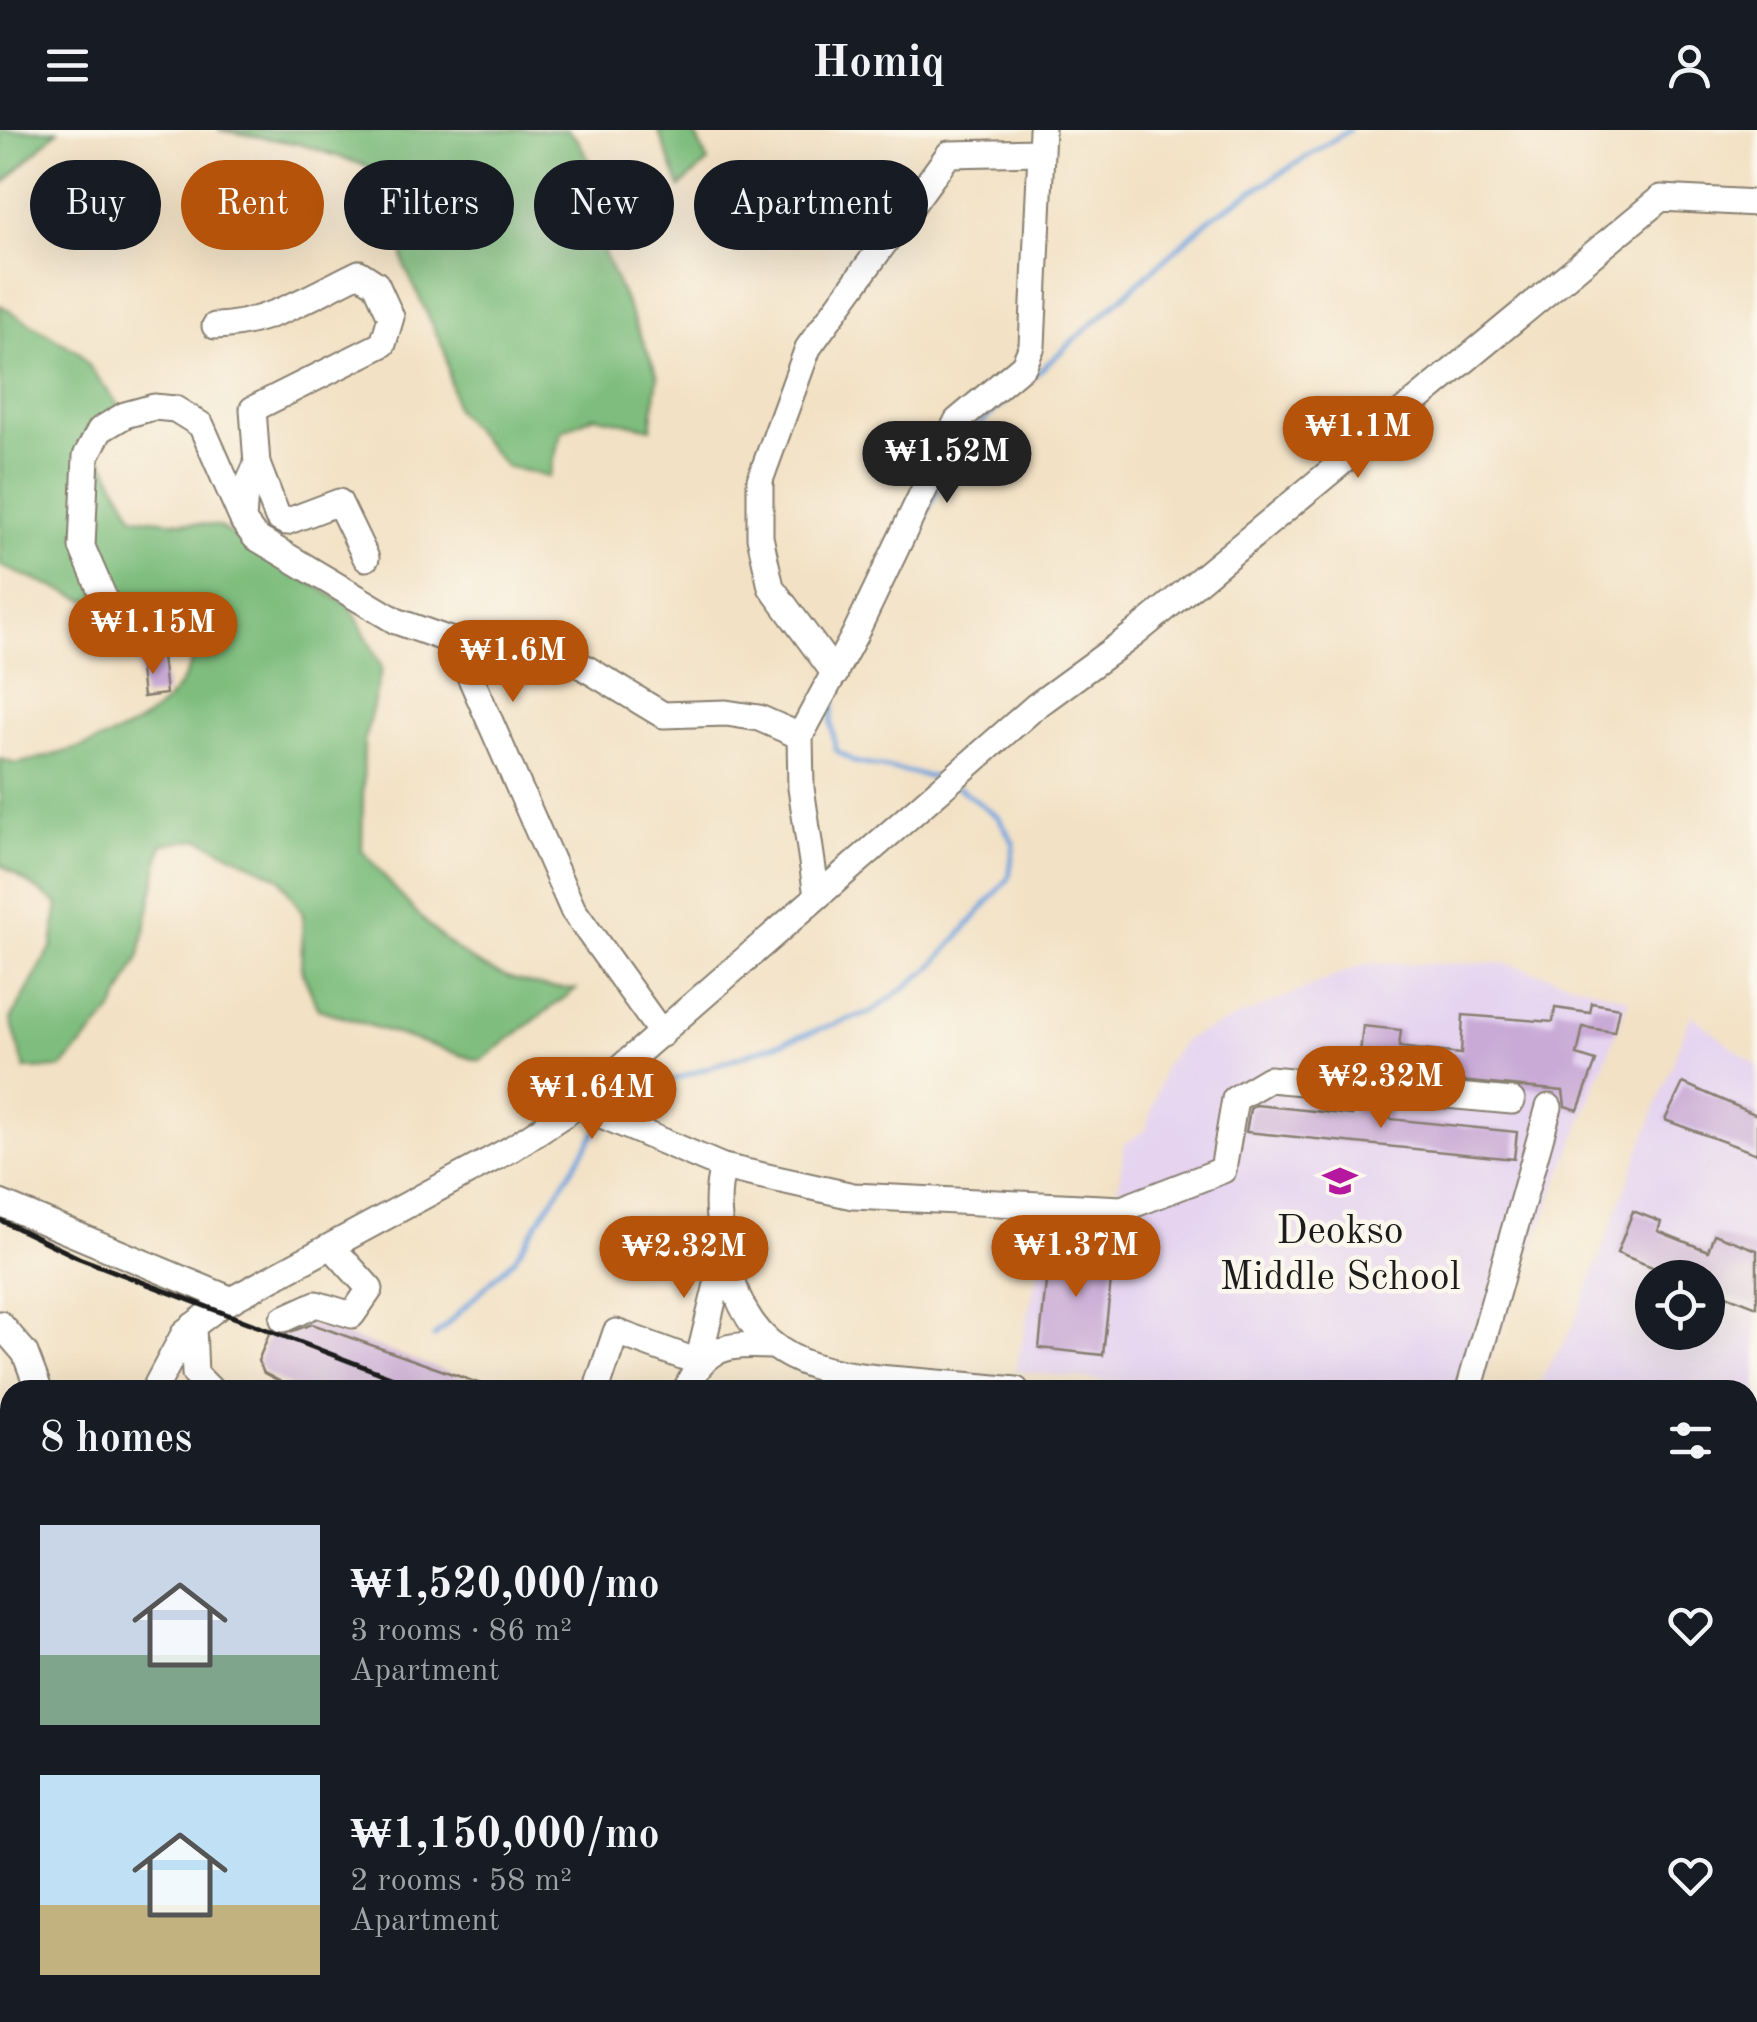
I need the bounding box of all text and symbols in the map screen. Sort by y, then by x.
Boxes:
icon: menu [40,38,95,93]
icon: person [1662,38,1717,93]
text: Homiq [812,42,945,87]
chip: Buy [30,160,161,250]
chip: Rent [181,160,324,250]
chip: Filters [344,160,514,250]
chip: New [534,160,674,250]
chip: Apartment [694,160,928,250]
pin: ₩1.1M [1288,396,1428,481]
text: ₩1.1M [1305,412,1411,444]
pin: ₩1.52M [866,421,1028,506]
text: ₩1.52M [884,437,1010,469]
pin: ₩1.15M [72,592,234,677]
text: ₩1.15M [90,608,216,640]
pin: ₩1.6M [443,620,583,705]
text: ₩1.6M [460,636,566,668]
pin: ₩2.32M [1300,1046,1462,1131]
pin: ₩1.64M [511,1057,673,1142]
text: ₩2.32M [1318,1062,1444,1094]
text: ₩1.64M [529,1073,655,1105]
school or university icon: Deokso Middle School [1321,1162,1359,1200]
place label: Deokso Middle School [1220,1213,1460,1299]
pin: ₩1.37M [995,1215,1157,1300]
pin: ₩2.32M [603,1216,765,1301]
text: ₩1.37M [1013,1231,1139,1263]
text: ₩2.32M [621,1232,747,1264]
map controls [1635,1260,1725,1350]
button: locate [1635,1260,1725,1350]
icon: filters [1663,1413,1718,1468]
text: 8 homes [40,1419,192,1461]
icon: home [120,1565,240,1685]
text: ₩1,520,000/mo [350,1565,660,1607]
icon: heart [1663,1598,1718,1653]
text: 3 rooms · 86 m² [350,1616,572,1648]
text: Apartment [350,1656,500,1688]
icon: home [120,1815,240,1935]
text: ₩1,150,000/mo [350,1815,660,1857]
icon: heart [1663,1848,1718,1903]
text: 2 rooms · 58 m² [350,1866,572,1898]
text: Apartment [350,1906,500,1938]

